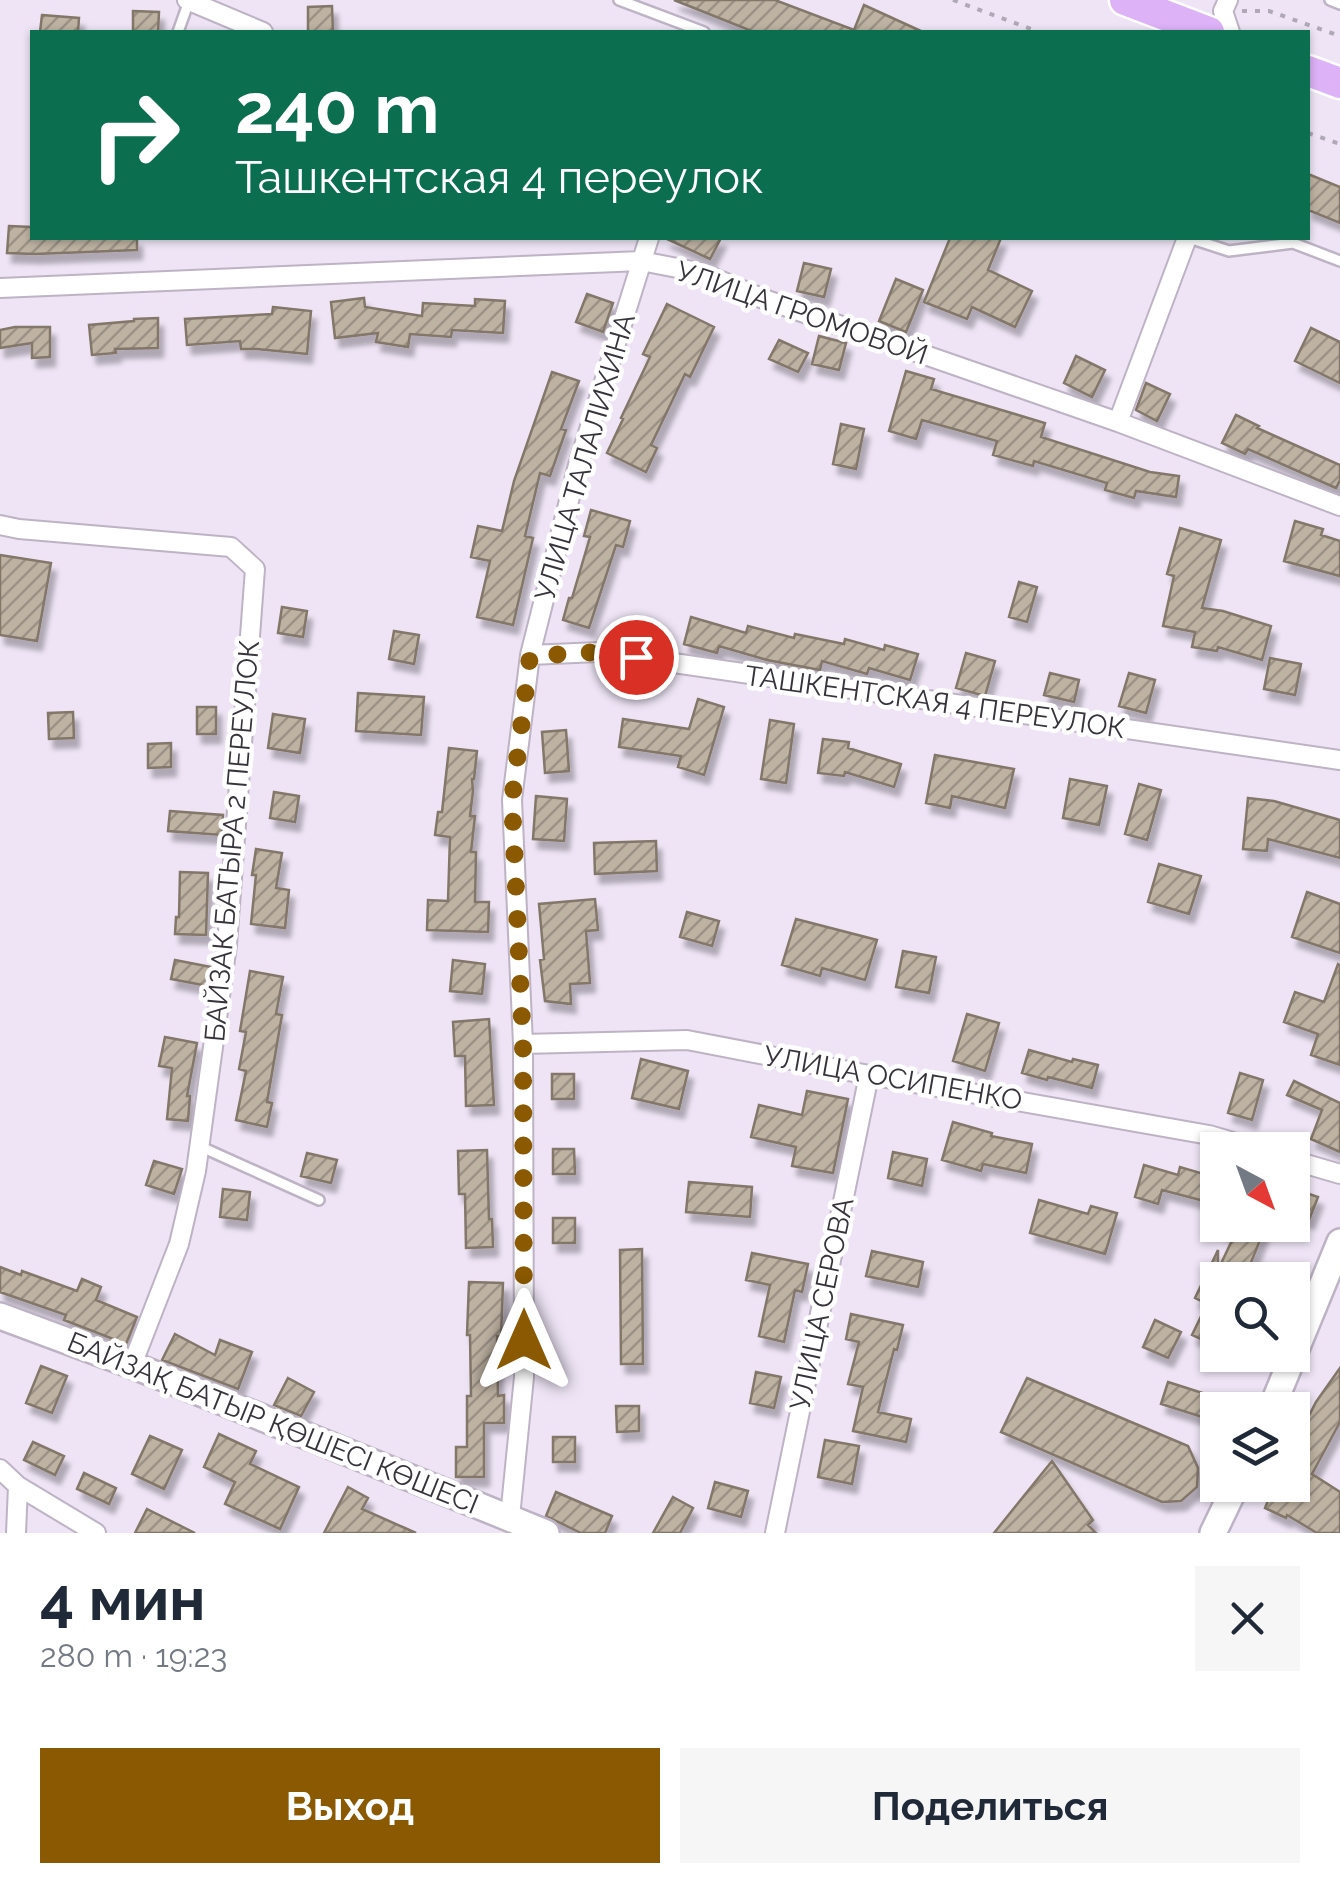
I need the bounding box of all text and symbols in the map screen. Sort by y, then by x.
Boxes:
text: 240 m [235,67,439,149]
icon: right [70,70,200,200]
text: Ташкентская 4 переулок [235,151,764,204]
street label: УЛИЦА ГРОМОВОЙ [672,254,932,372]
street label: УЛИЦА ТАЛАЛИХИНА [528,309,642,604]
pin [594,615,679,700]
icon: arrive [609,630,664,685]
street label: БАЙЗАК БАТЫРА 2 ПЕРЕУЛОК [198,639,266,1043]
street label: ТАШКЕНТСКАЯ 4 ПЕРЕУЛОК [743,659,1128,745]
street label: УЛИЦА ОСИПЕНКО [761,1039,1025,1117]
north arrow [1200,1132,1310,1242]
map controls [1200,1132,1310,1502]
street label: УЛИЦА СЕРОВА [783,1195,861,1413]
button: search [1200,1262,1310,1372]
position arrow [472,1288,576,1392]
street label: БАЙЗАҚ БАТЫР ҚӨШЕСІ КӨШЕСІ [63,1325,483,1521]
button: layers [1200,1392,1310,1502]
text: 4 мин [40,1564,205,1634]
button: close [1195,1566,1300,1671]
text: 280 m · 19:23 [40,1637,227,1674]
button: Выход [40,1748,660,1863]
button: Поделиться [680,1748,1300,1863]

